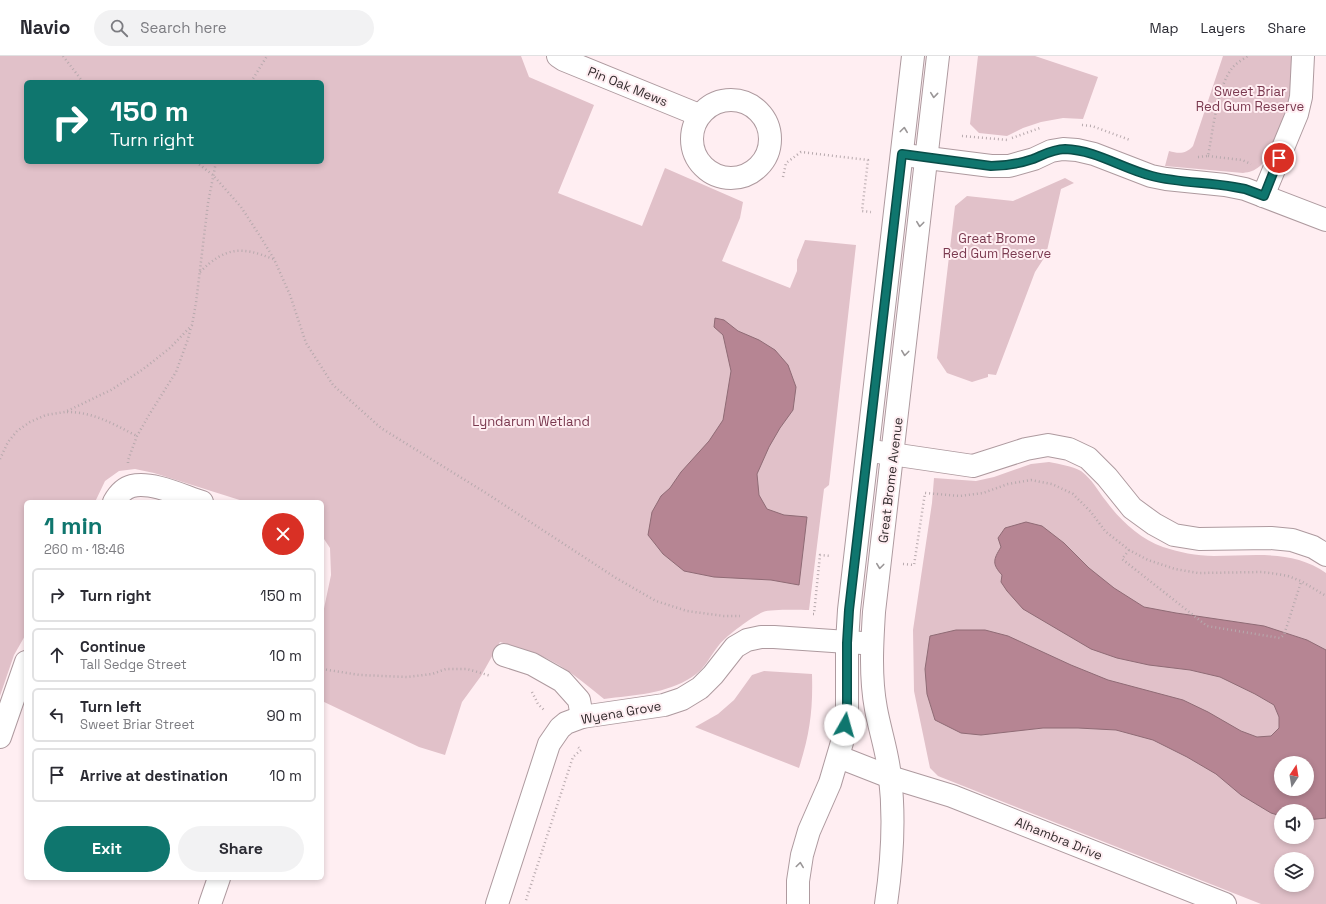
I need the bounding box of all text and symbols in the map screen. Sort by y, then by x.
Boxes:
search box [94,10,374,46]
text: Navio [20,15,70,40]
icon: search [108,17,130,39]
text: Search here [140,18,227,37]
text: Map [1149,19,1179,37]
text: Layers [1201,19,1245,37]
text: Share [1267,19,1306,37]
street label: Pin Oak Mews [585,63,670,110]
park label: Sweet Briar Red Gum Reserve [1196,83,1304,115]
one-way arrow [930,92,939,98]
text: 150 m [110,93,189,129]
icon: right [44,96,96,148]
one-way arrow [900,127,909,133]
text: Turn right [110,128,194,151]
pin [1262,141,1296,175]
icon: arrive [1268,147,1290,169]
one-way arrow [915,221,924,227]
park label: Great Brome Red Gum Reserve [943,230,1051,262]
one-way arrow [900,350,909,356]
park label: Lyndarum Wetland [472,413,590,430]
street label: Great Brome Avenue [874,416,907,544]
text: 1 min [44,510,103,541]
button: close [262,513,304,555]
text: 260 m · 18:46 [44,541,125,558]
one-way arrow [876,563,885,569]
icon: right [46,584,68,606]
text: Turn right [80,586,151,605]
text: 150 m [260,586,302,605]
text: Continue [80,637,146,656]
icon: ahead [46,644,68,666]
text: 10 m [269,646,302,665]
text: Tall Sedge Street [80,656,187,673]
text: Turn left [80,697,142,716]
street label: Wyena Grove [580,697,663,728]
icon: left [46,704,68,726]
position arrow [824,704,866,746]
text: 90 m [266,706,302,725]
text: Sweet Briar Street [80,716,195,733]
north arrow [1274,756,1314,796]
map controls [1274,756,1314,892]
icon: arrive [46,764,68,786]
text: Arrive at destination [80,766,228,785]
text: 10 m [269,766,302,785]
button: sound [1274,804,1314,844]
street label: Alhambra Drive [1013,813,1105,864]
button: Exit [44,826,170,872]
button: Share [178,826,304,872]
button: layers [1274,852,1314,892]
one-way arrow [795,862,804,868]

